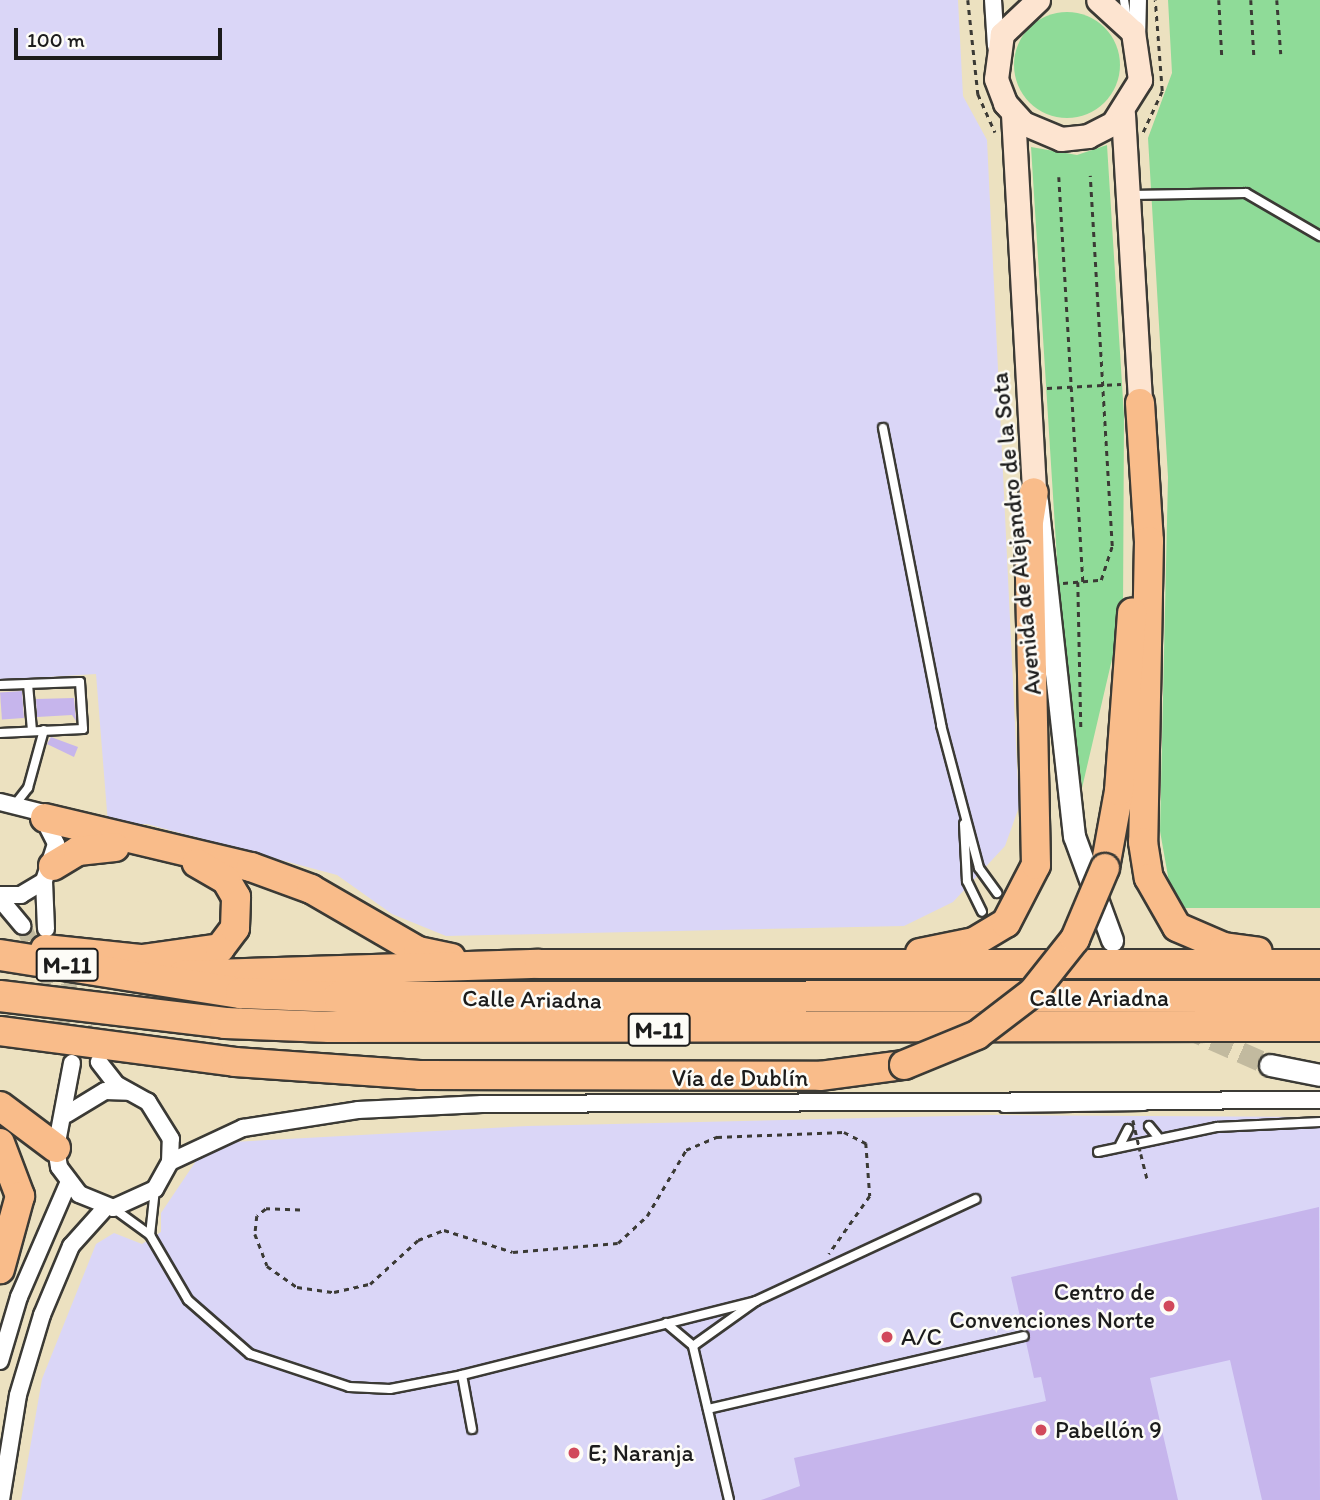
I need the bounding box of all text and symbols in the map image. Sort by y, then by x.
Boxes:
scale bar [18,14,226,58]
text: 100 m [27,27,85,52]
street label: Avenida de Alejandro de la Sota [985,372,1047,696]
road number: M-11 [36,946,98,984]
street label: Calle Ariadna [462,983,602,1015]
street label: Calle Ariadna [1029,984,1169,1012]
road number: M-11 [628,1010,690,1050]
street label: Vía de Dublín [672,1064,808,1092]
place label: Centro de Convenciones Norte [949,1278,1155,1334]
marker: Centro de Convenciones Norte [1161,1298,1177,1314]
place label: A/C [901,1323,942,1351]
marker: A/C [879,1329,895,1345]
place label: Pabellón 9 [1055,1416,1162,1444]
marker: Pabellón 9 [1033,1422,1049,1438]
place label: E; Naranja [588,1439,694,1467]
marker: E; Naranja [566,1445,582,1461]

